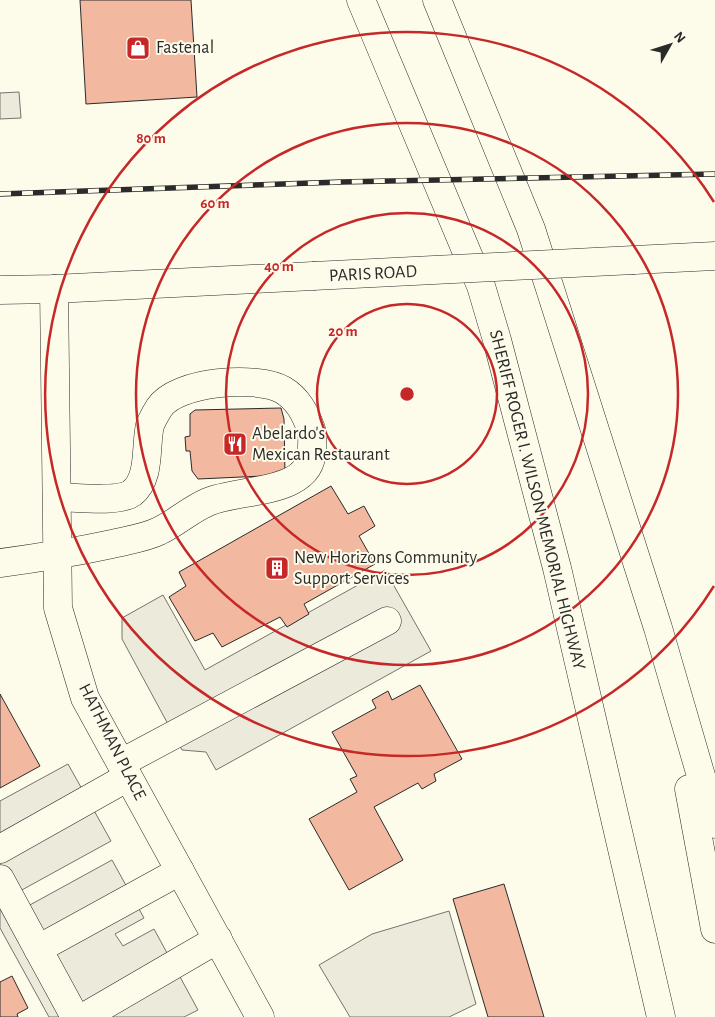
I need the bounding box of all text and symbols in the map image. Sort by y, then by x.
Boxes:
north arrow [645,20,695,70]
text: N [671,29,688,46]
shop icon: Fastenal [125,35,151,61]
place label: Fastenal [156,39,214,57]
text: 80 m [136,131,166,146]
text: 60 m [200,196,230,211]
text: 40 m [264,259,294,274]
street label: PARIS ROAD [329,263,417,285]
text: 20 m [328,324,358,339]
street label: SHERIFF ROGER I. WILSON MEMORIAL HIGHWAY [486,328,588,672]
centre of rings [398,385,416,403]
place label: Abelardo's Mexican Restaurant [252,425,390,464]
restaurant icon: Abelardo's Mexican Restaurant [222,431,248,457]
place label: New Horizons Community Support Services [294,549,478,588]
building icon: New Horizons Community Support Services [264,555,290,581]
street label: HATHMAN PLACE [75,681,149,803]

